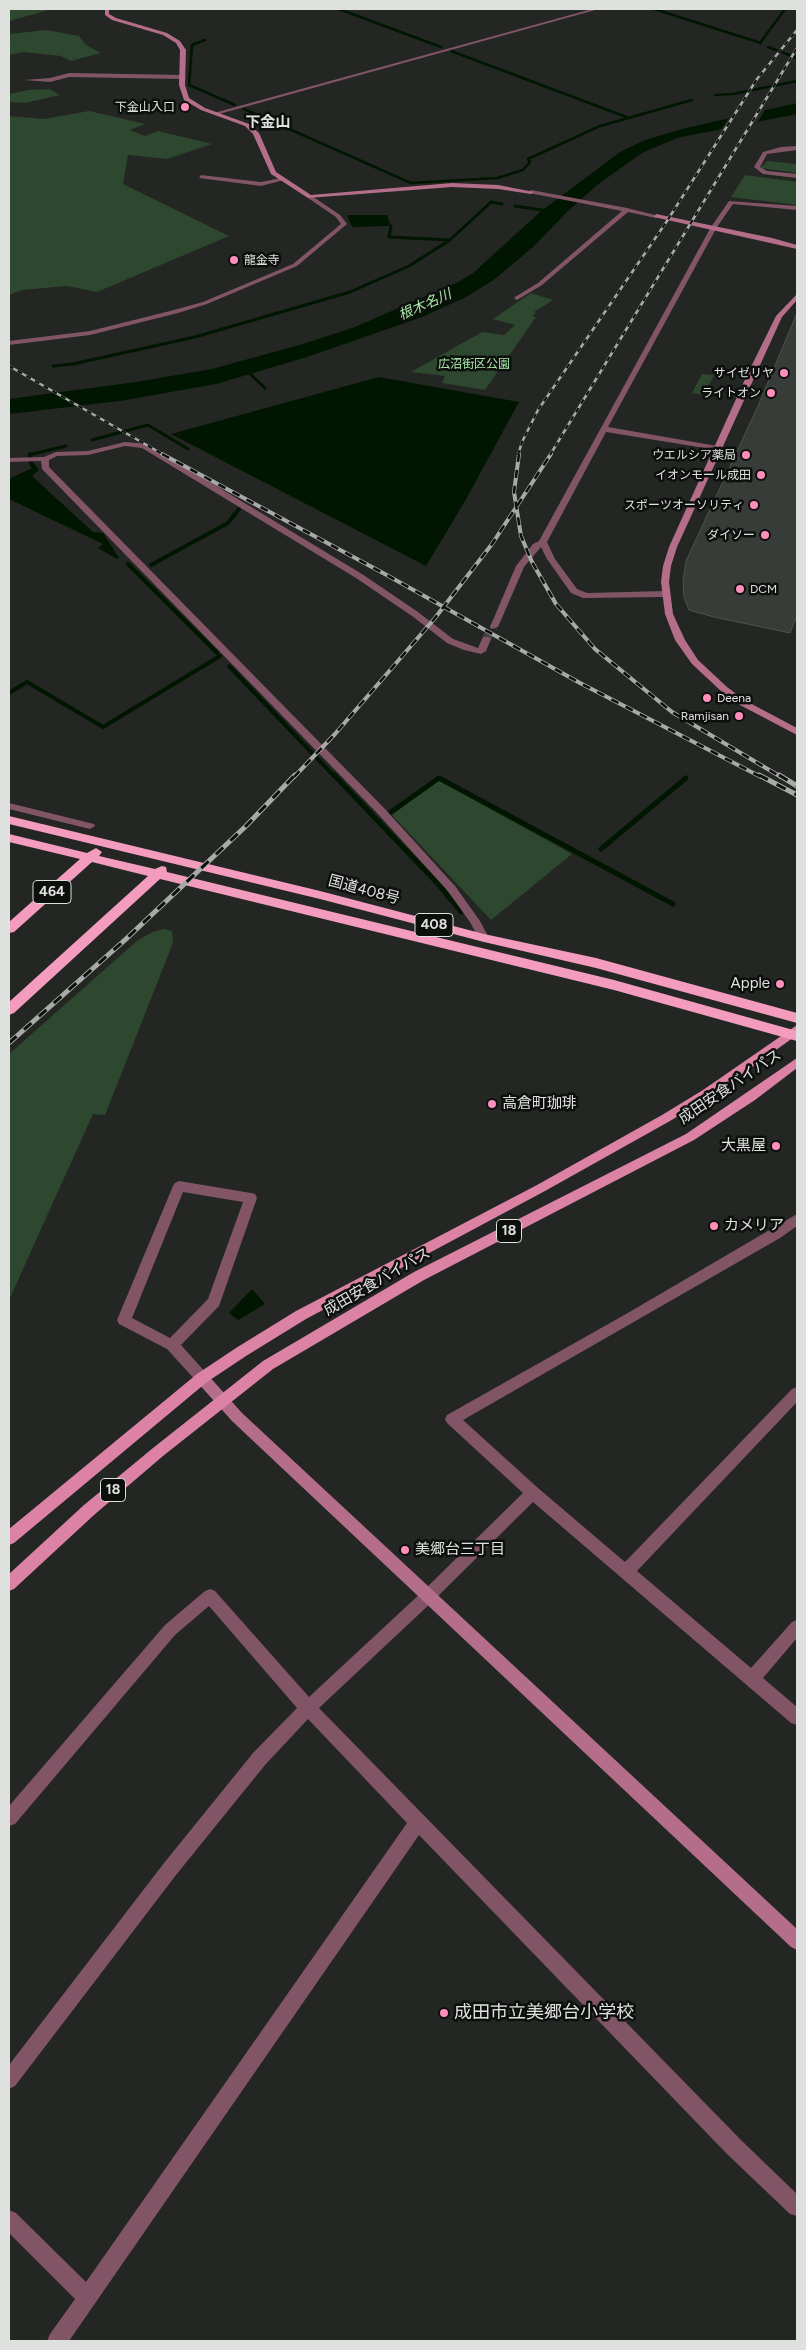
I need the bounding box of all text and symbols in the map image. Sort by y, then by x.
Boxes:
place label: 下金山入口 [115,100,175,114]
marker: 下金山入口 [179,101,191,113]
district label: 下金山 [246,114,290,132]
place label: 龍金寺 [244,253,280,267]
marker: 龍金寺 [228,254,240,266]
water label: 根木名川 [396,286,454,324]
park label: 広沼街区公園 [438,357,510,371]
place label: サイゼリヤ [714,366,774,380]
marker: サイゼリヤ [778,367,790,379]
place label: ライトオン [701,386,761,400]
marker: ライトオン [765,387,777,399]
place label: ウエルシア薬局 [652,448,736,462]
marker: ウエルシア薬局 [740,449,752,461]
place label: イオンモール成田 [655,468,751,482]
marker: イオンモール成田 [755,469,767,481]
place label: スポーツオーソリティ [624,498,744,512]
marker: スポーツオーソリティ [748,499,760,511]
place label: ダイソー [707,528,755,542]
marker: ダイソー [759,529,771,541]
place label: DCM [750,582,777,596]
marker: DCM [734,583,746,595]
place label: Deena [717,691,751,705]
marker: Deena [701,692,713,704]
place label: Ramjisan [681,709,729,723]
marker: Ramjisan [733,710,745,722]
street label: 国道408号 [326,872,402,908]
road number: 464 [33,880,71,904]
road number: 408 [415,914,453,936]
place label: Apple [731,975,770,993]
marker: Apple [774,978,786,990]
street label: 成田安食バイパス [675,1046,785,1128]
place label: 高倉町珈琲 [502,1095,577,1113]
marker: 高倉町珈琲 [486,1098,498,1110]
place label: 大黒屋 [721,1137,766,1155]
marker: 大黒屋 [770,1140,782,1152]
place label: カメリア [724,1217,784,1235]
road number: 18 [496,1220,522,1242]
marker: カメリア [708,1220,720,1232]
street label: 成田安食バイパス [321,1244,433,1320]
road number: 18 [100,1478,126,1502]
place label: 美郷台三丁目 [415,1541,505,1559]
marker: 美郷台三丁目 [399,1544,411,1556]
place label: 成田市立美郷台小学校 [454,2002,634,2024]
marker: 成田市立美郷台小学校 [438,2007,450,2019]

